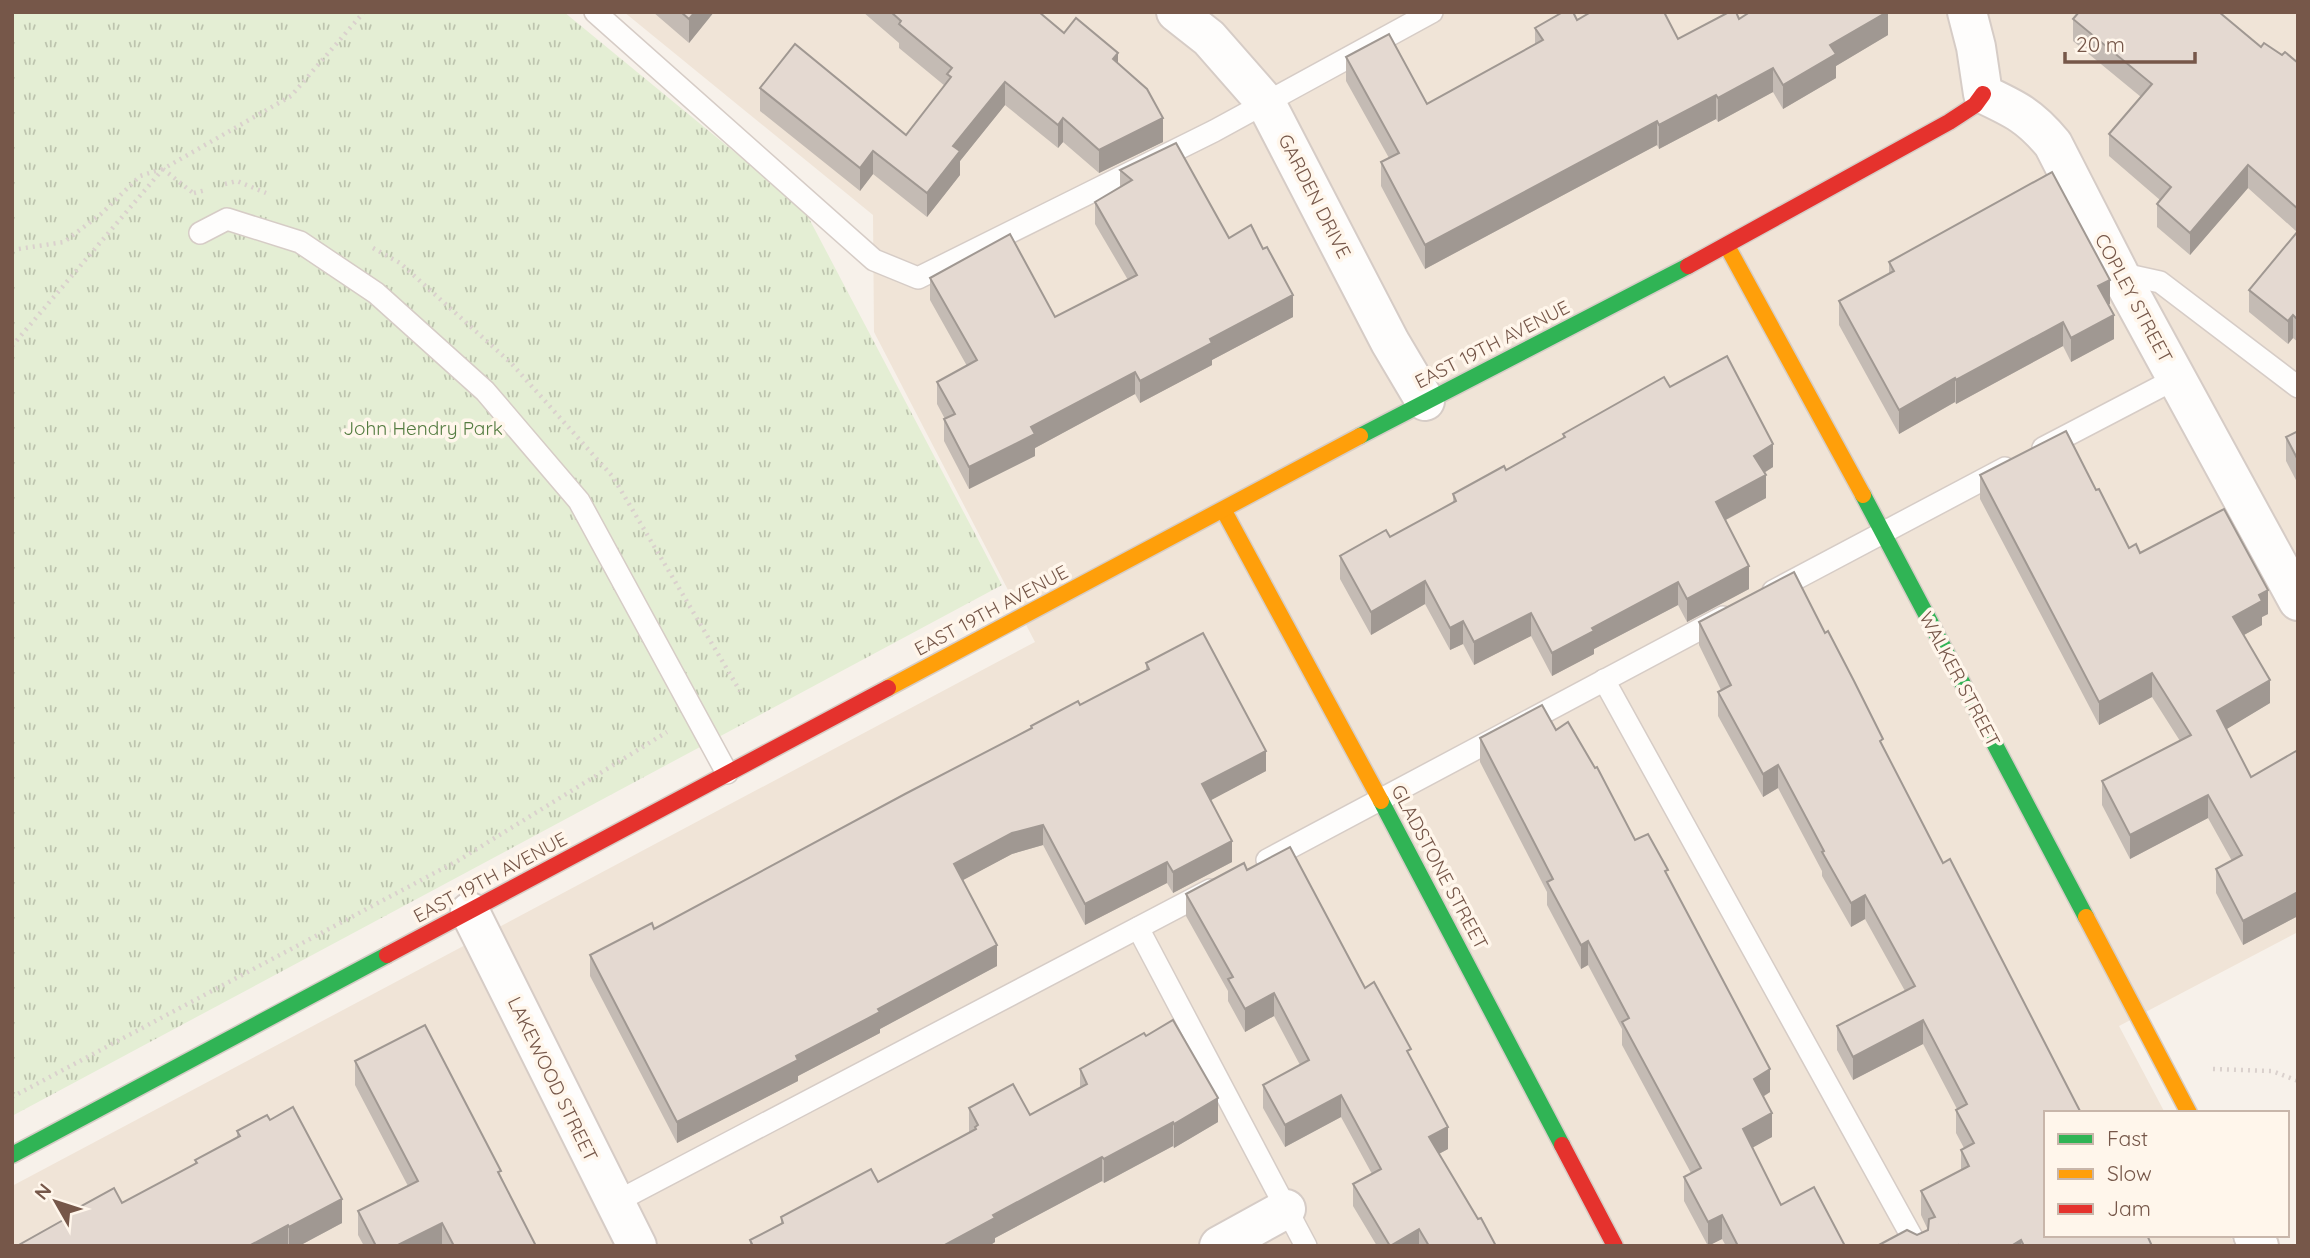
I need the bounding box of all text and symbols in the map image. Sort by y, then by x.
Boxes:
scale bar [2065,21,2194,65]
text: 20 m [2076,31,2125,57]
street label: GARDEN DRIVE [1273,130,1357,262]
street label: COPLEY STREET [2090,229,2178,367]
street label: EAST 19TH AVENUE [1411,295,1573,393]
park label: John Hendry Park [343,416,503,440]
street label: EAST 19TH AVENUE [910,559,1072,661]
street label: WALKER STREET [1914,607,2006,751]
street label: GLADSTONE STREET [1386,780,1494,954]
street label: EAST 19TH AVENUE [409,826,571,928]
street label: LAKEWOOD STREET [503,993,603,1165]
legend [2044,1111,2289,1237]
text: Fast [2107,1125,2148,1151]
text: Slow [2107,1160,2152,1186]
north arrow [21,1167,91,1237]
text: N [29,1178,57,1204]
text: Jam [2107,1195,2151,1221]

